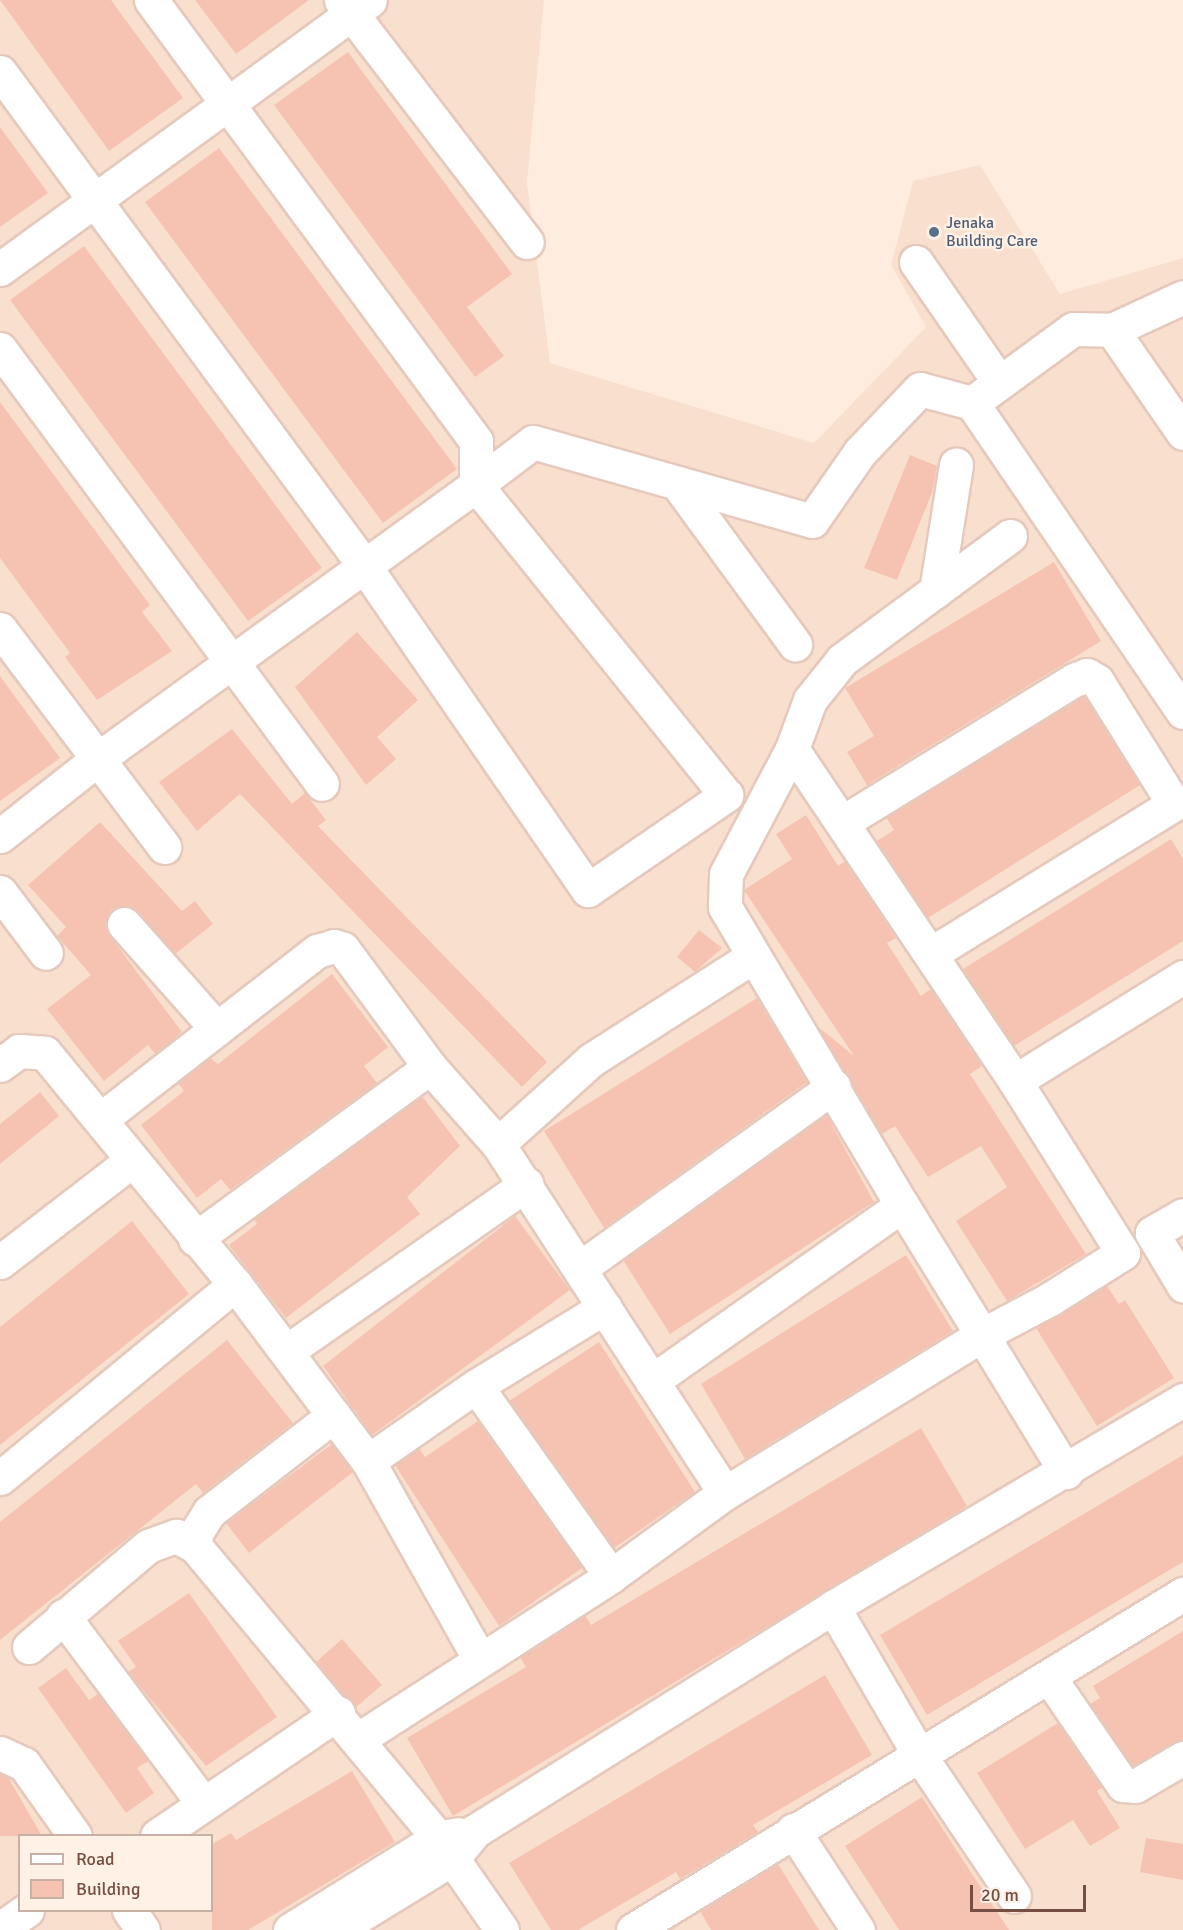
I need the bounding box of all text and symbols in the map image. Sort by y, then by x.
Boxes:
place label: Jenaka Building Care [946,213,1038,251]
marker: Jenaka Building Care [927,225,941,239]
legend [18,1834,213,1912]
text: Road [76,1848,115,1870]
scale bar [973,1873,1088,1911]
text: Building [76,1878,140,1900]
text: 20 m [981,1884,1019,1906]

